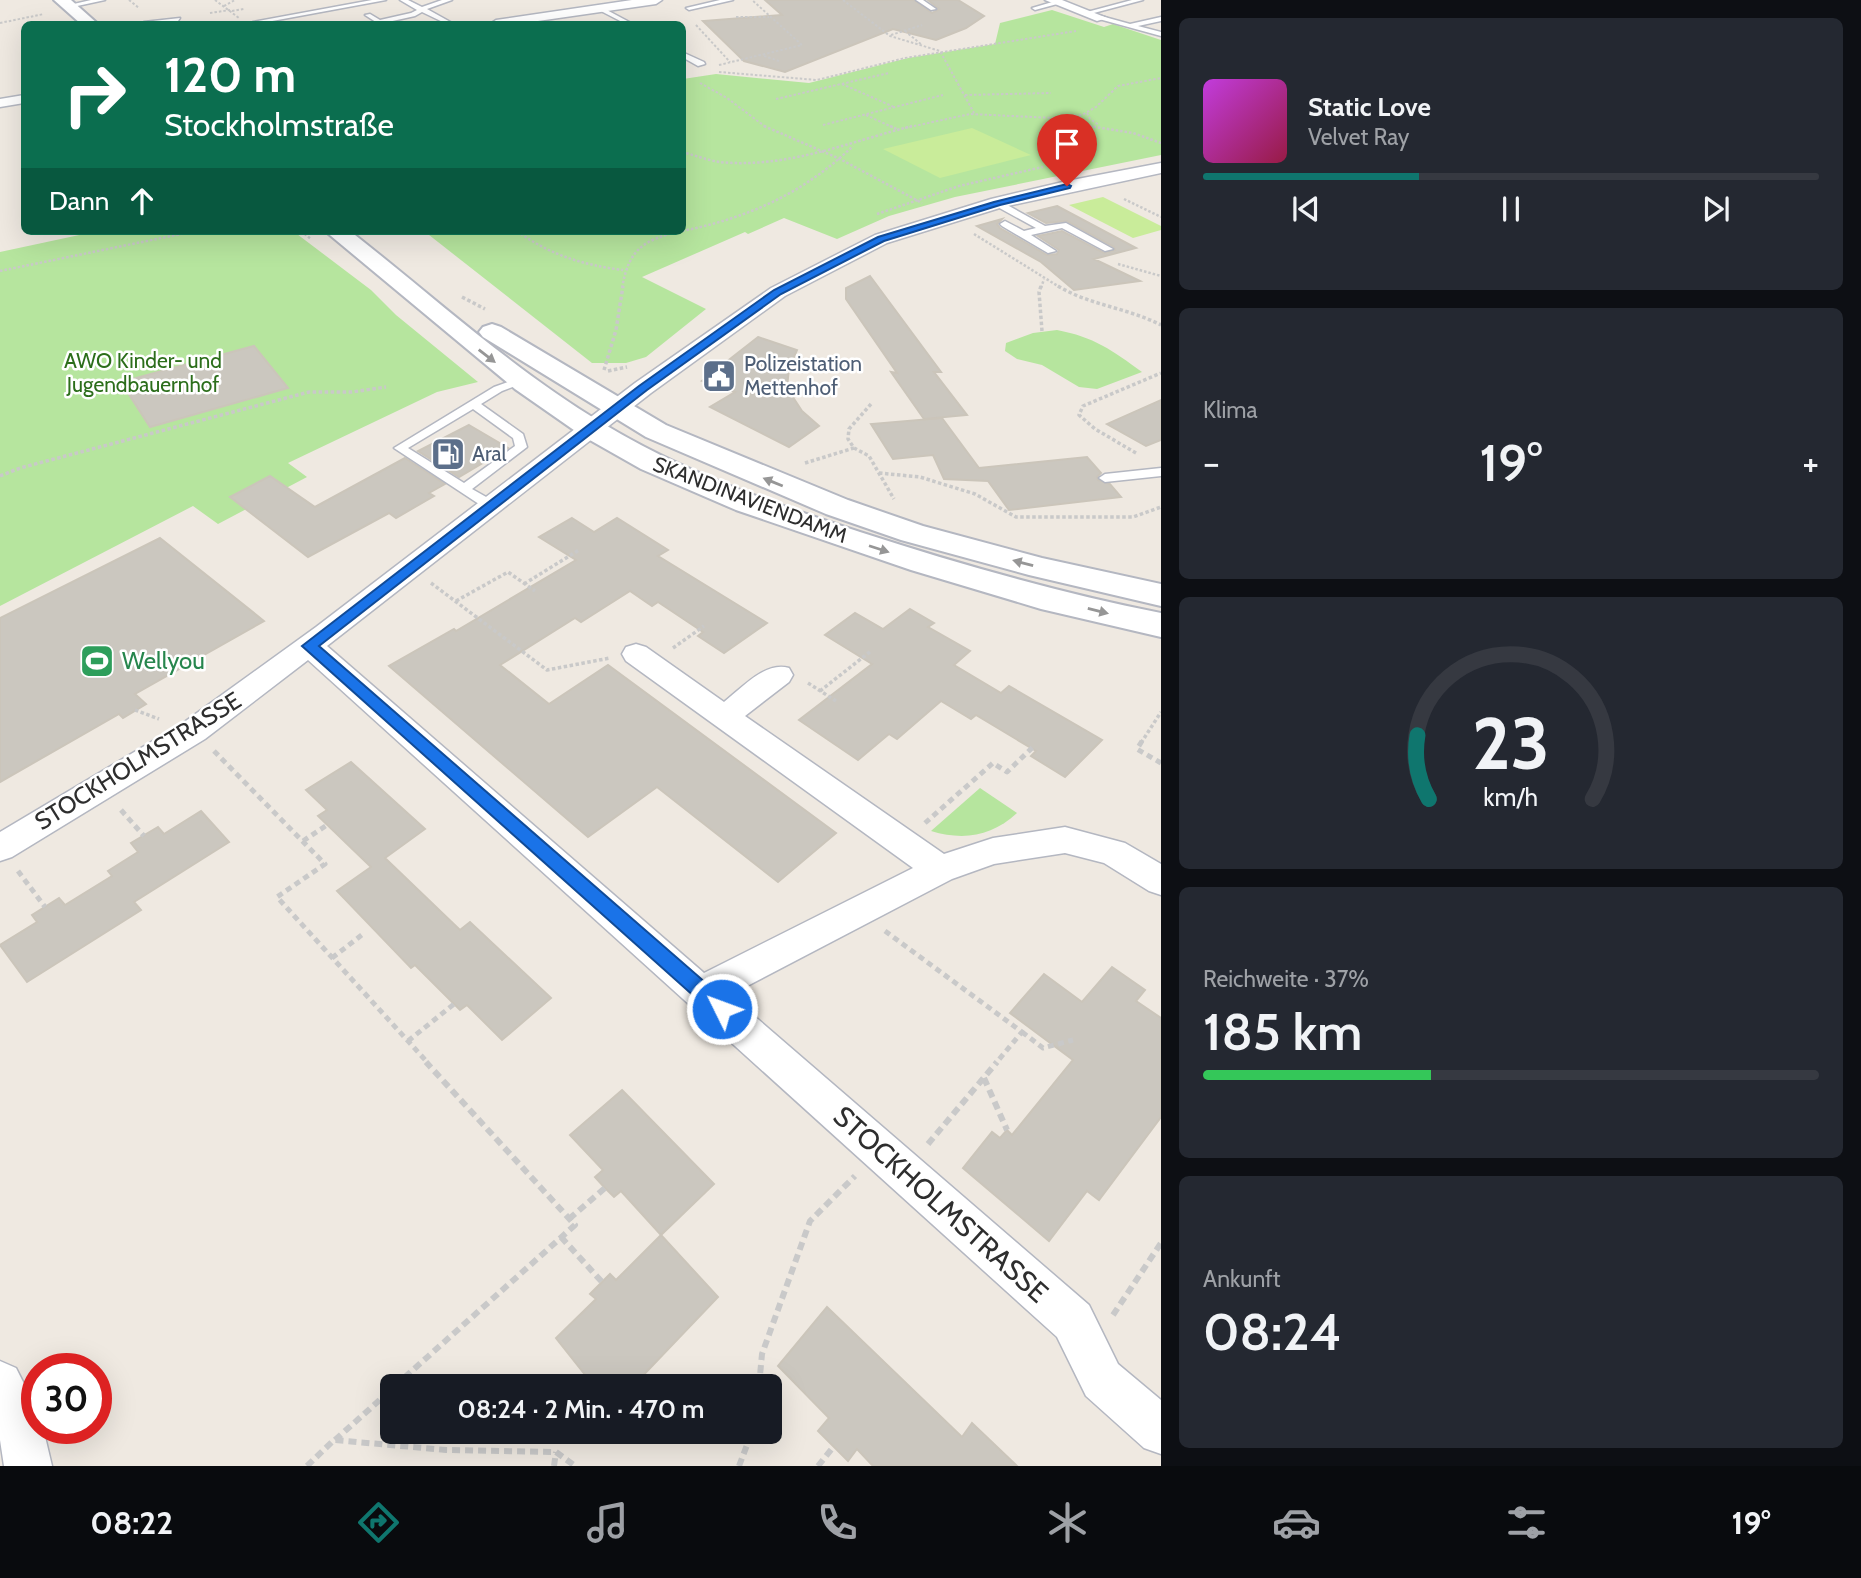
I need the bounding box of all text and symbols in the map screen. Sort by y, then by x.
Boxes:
text: 120 m [164,45,296,104]
icon: right [49,49,140,140]
text: Static Love [1308,91,1431,123]
text: Stockholmstraße [164,105,394,144]
pin [1037,114,1097,186]
text: Velvet Ray [1308,123,1409,151]
icon: arrive [1048,125,1086,163]
icon: ahead [123,182,161,220]
text: Dann [49,185,109,217]
icon: previous [1287,190,1325,228]
icon: pause [1492,190,1530,228]
icon: next [1697,190,1735,228]
park label: AWO Kinder- und Jugendbauernhof [64,348,222,397]
one-way arrow [477,349,495,364]
place label: Polizeistation Mettenhof [744,351,862,400]
public building icon: Polizeistation Mettenhof [700,357,738,395]
text: Klima [1203,396,1258,424]
text: 19° [1480,431,1542,494]
fuel station icon: Aral [429,435,467,473]
text: − [1203,439,1220,486]
text: + [1802,439,1819,486]
place label: Aral [472,441,507,466]
street label: SKANDINAVIENDAMM [650,451,851,548]
one-way arrow [763,476,784,487]
one-way arrow [869,544,890,555]
one-way arrow [1012,557,1034,568]
one-way arrow [1087,606,1109,617]
sports icon: Wellyou [78,642,116,680]
place label: Wellyou [122,646,205,675]
street label: STOCKHOLMSTRASSE [29,685,246,836]
text: 23 [1472,699,1550,787]
text: km/h [1484,782,1538,812]
text: Reichweite · 37% [1203,965,1369,993]
position arrow [685,972,759,1046]
text: 185 km [1203,1000,1362,1063]
street label: STOCKHOLMSTRASSE [827,1099,1055,1309]
text: Ankunft [1203,1265,1281,1293]
text: 08:24 [1203,1300,1341,1363]
speed limit sign: 30 [21,1353,112,1444]
text: 08:24 · 2 Min. · 470 m [458,1393,704,1425]
icon: directions [354,1498,403,1547]
icon: music [583,1498,632,1547]
icon: phone [813,1498,862,1547]
icon: climate [1043,1498,1092,1547]
icon: car [1272,1498,1321,1547]
icon: filters [1502,1498,1551,1547]
text: 08:22 [90,1503,173,1542]
text: 19° [1732,1503,1771,1542]

